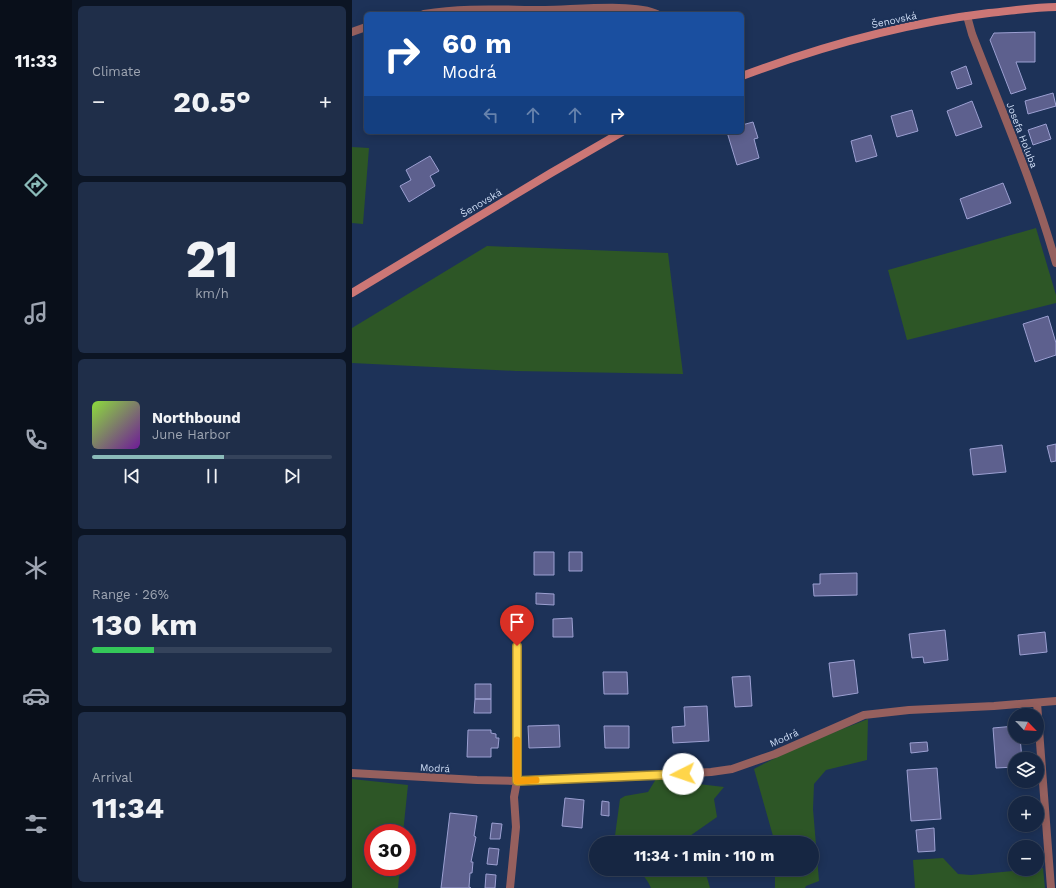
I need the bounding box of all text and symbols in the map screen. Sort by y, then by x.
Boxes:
street label: Šenovská [870,10,918,30]
text: 60 m [442,27,512,60]
icon: right [376,28,428,80]
text: 11:33 [15,50,57,71]
text: Modrá [442,61,497,82]
text: Climate [92,64,141,79]
text: 20.5° [173,84,251,119]
text: − [92,89,105,114]
text: + [319,89,332,114]
street label: Josefa Holuba [1004,101,1040,170]
icon: left [480,104,502,126]
icon: ahead [522,104,544,126]
icon: ahead [564,104,586,126]
icon: right [606,104,628,126]
icon: directions [22,171,50,199]
street label: Šenovská [458,186,504,220]
text: 21 [185,229,239,290]
text: km/h [195,286,229,301]
icon: music [22,299,50,327]
text: Northbound [152,409,241,427]
icon: phone [22,426,50,454]
text: June Harbor [152,427,231,442]
icon: previous [121,465,143,487]
icon: pause [201,465,223,487]
icon: next [281,465,303,487]
icon: climate [22,554,50,582]
text: Range · 26% [92,587,169,602]
pin [500,605,534,646]
text: 130 km [92,607,198,642]
icon: arrive [506,611,528,633]
icon: car [22,682,50,710]
north arrow [1008,708,1044,744]
map controls [1008,708,1044,876]
street label: Modrá [768,727,800,749]
button: layers [1008,752,1044,788]
position arrow [662,753,704,795]
street label: Modrá [420,762,451,774]
text: Arrival [92,770,133,785]
text: 11:34 [92,790,164,825]
button: + [1008,796,1044,832]
icon: filters [22,810,50,838]
speed limit sign: 30 [364,824,416,876]
button: − [1008,840,1044,876]
text: 11:34 · 1 min · 110 m [634,847,774,865]

